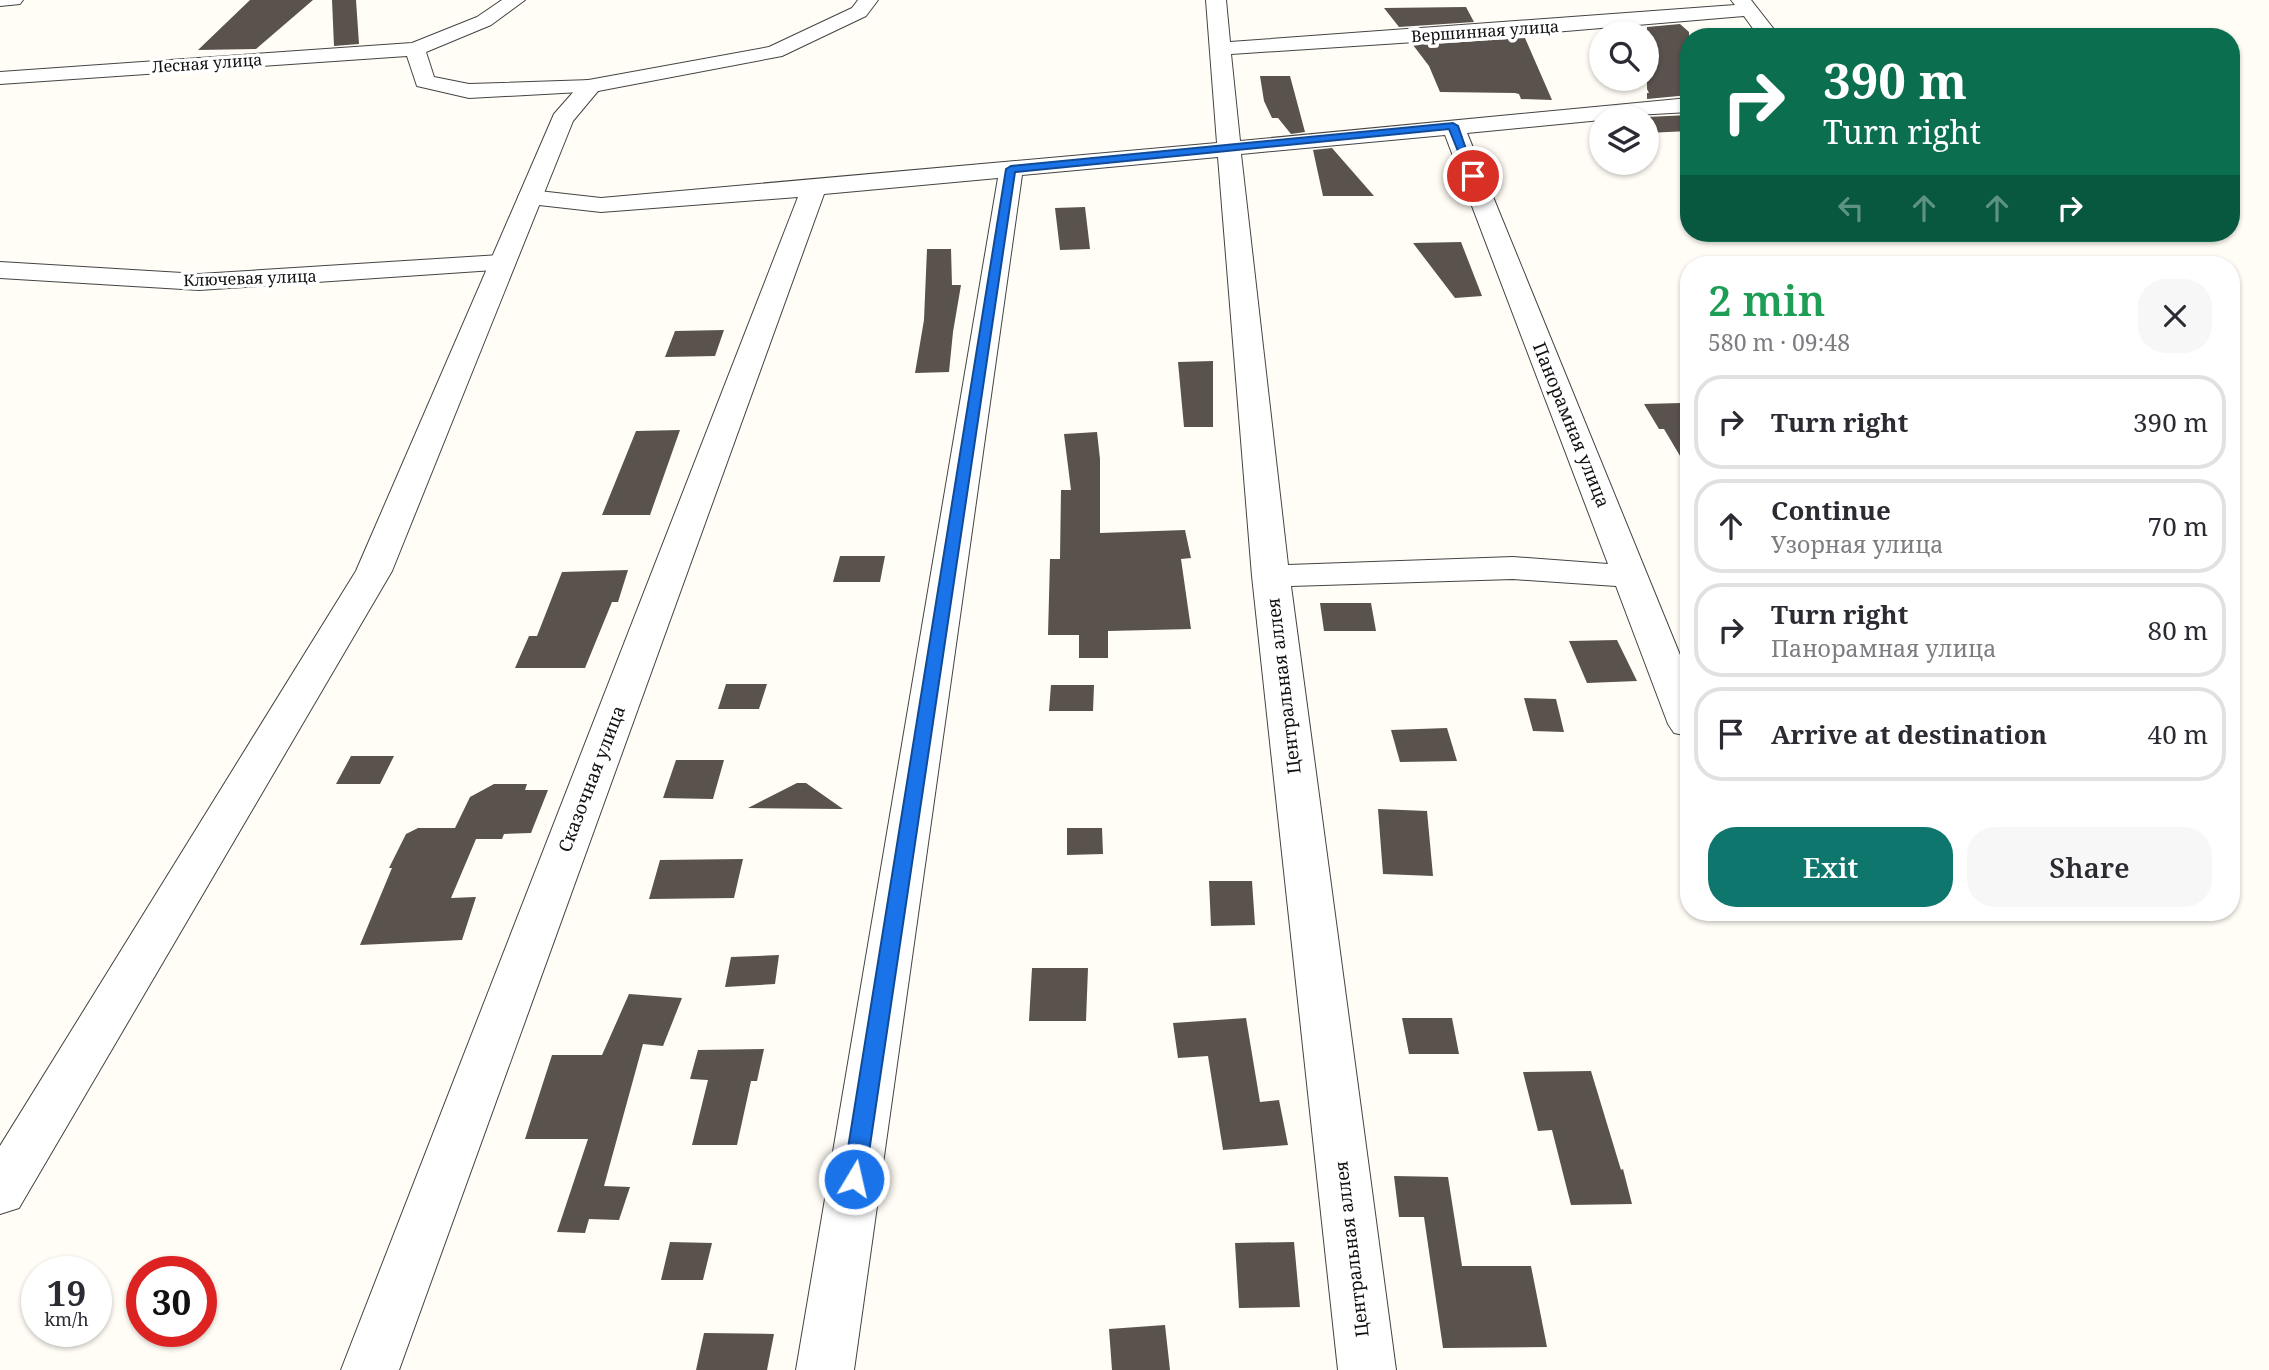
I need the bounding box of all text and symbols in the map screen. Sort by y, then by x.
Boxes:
street label: Вершинная улица [1410,15,1560,47]
map controls [1589,21,1659,175]
button: search [1589,21,1659,91]
text: 390 m [1823,47,1967,113]
street label: Лесная улица [151,48,263,78]
icon: right [1708,56,1799,147]
button: layers [1589,105,1659,175]
text: Turn right [1823,110,1981,153]
pin [1443,146,1503,206]
icon: arrive [1454,157,1492,195]
icon: left [1832,189,1870,227]
icon: ahead [1905,189,1943,227]
icon: ahead [1978,189,2016,227]
icon: right [2051,189,2089,227]
street label: Ключевая улица [183,265,317,291]
text: 2 min [1708,271,1825,328]
button: close [2138,279,2212,353]
text: 580 m · 09:48 [1708,326,1850,358]
street label: Панорамная улица [1528,338,1616,511]
icon: right [1712,403,1750,441]
text: Turn right [1771,404,1908,440]
text: 390 m [2133,404,2208,440]
text: Continue [1771,492,1891,528]
icon: ahead [1712,507,1750,545]
text: 70 m [2148,508,2208,544]
text: Узорная улица [1771,528,1943,560]
text: Turn right [1771,596,1908,632]
street label: Центральная аллея [1260,597,1306,776]
icon: right [1712,611,1750,649]
text: 80 m [2148,612,2208,648]
text: Панорамная улица [1771,632,1996,664]
street label: Сказочная улица [552,702,630,855]
icon: arrive [1712,715,1750,753]
text: Arrive at destination [1771,716,2047,752]
text: 40 m [2148,716,2208,752]
button: Exit [1708,827,1953,907]
button: Share [1967,827,2212,907]
position arrow [817,1142,891,1216]
street label: Центральная аллея [1328,1160,1374,1339]
speed limit sign: 30 [126,1256,217,1347]
text: 19 [47,1269,86,1316]
text: km/h [44,1307,89,1331]

